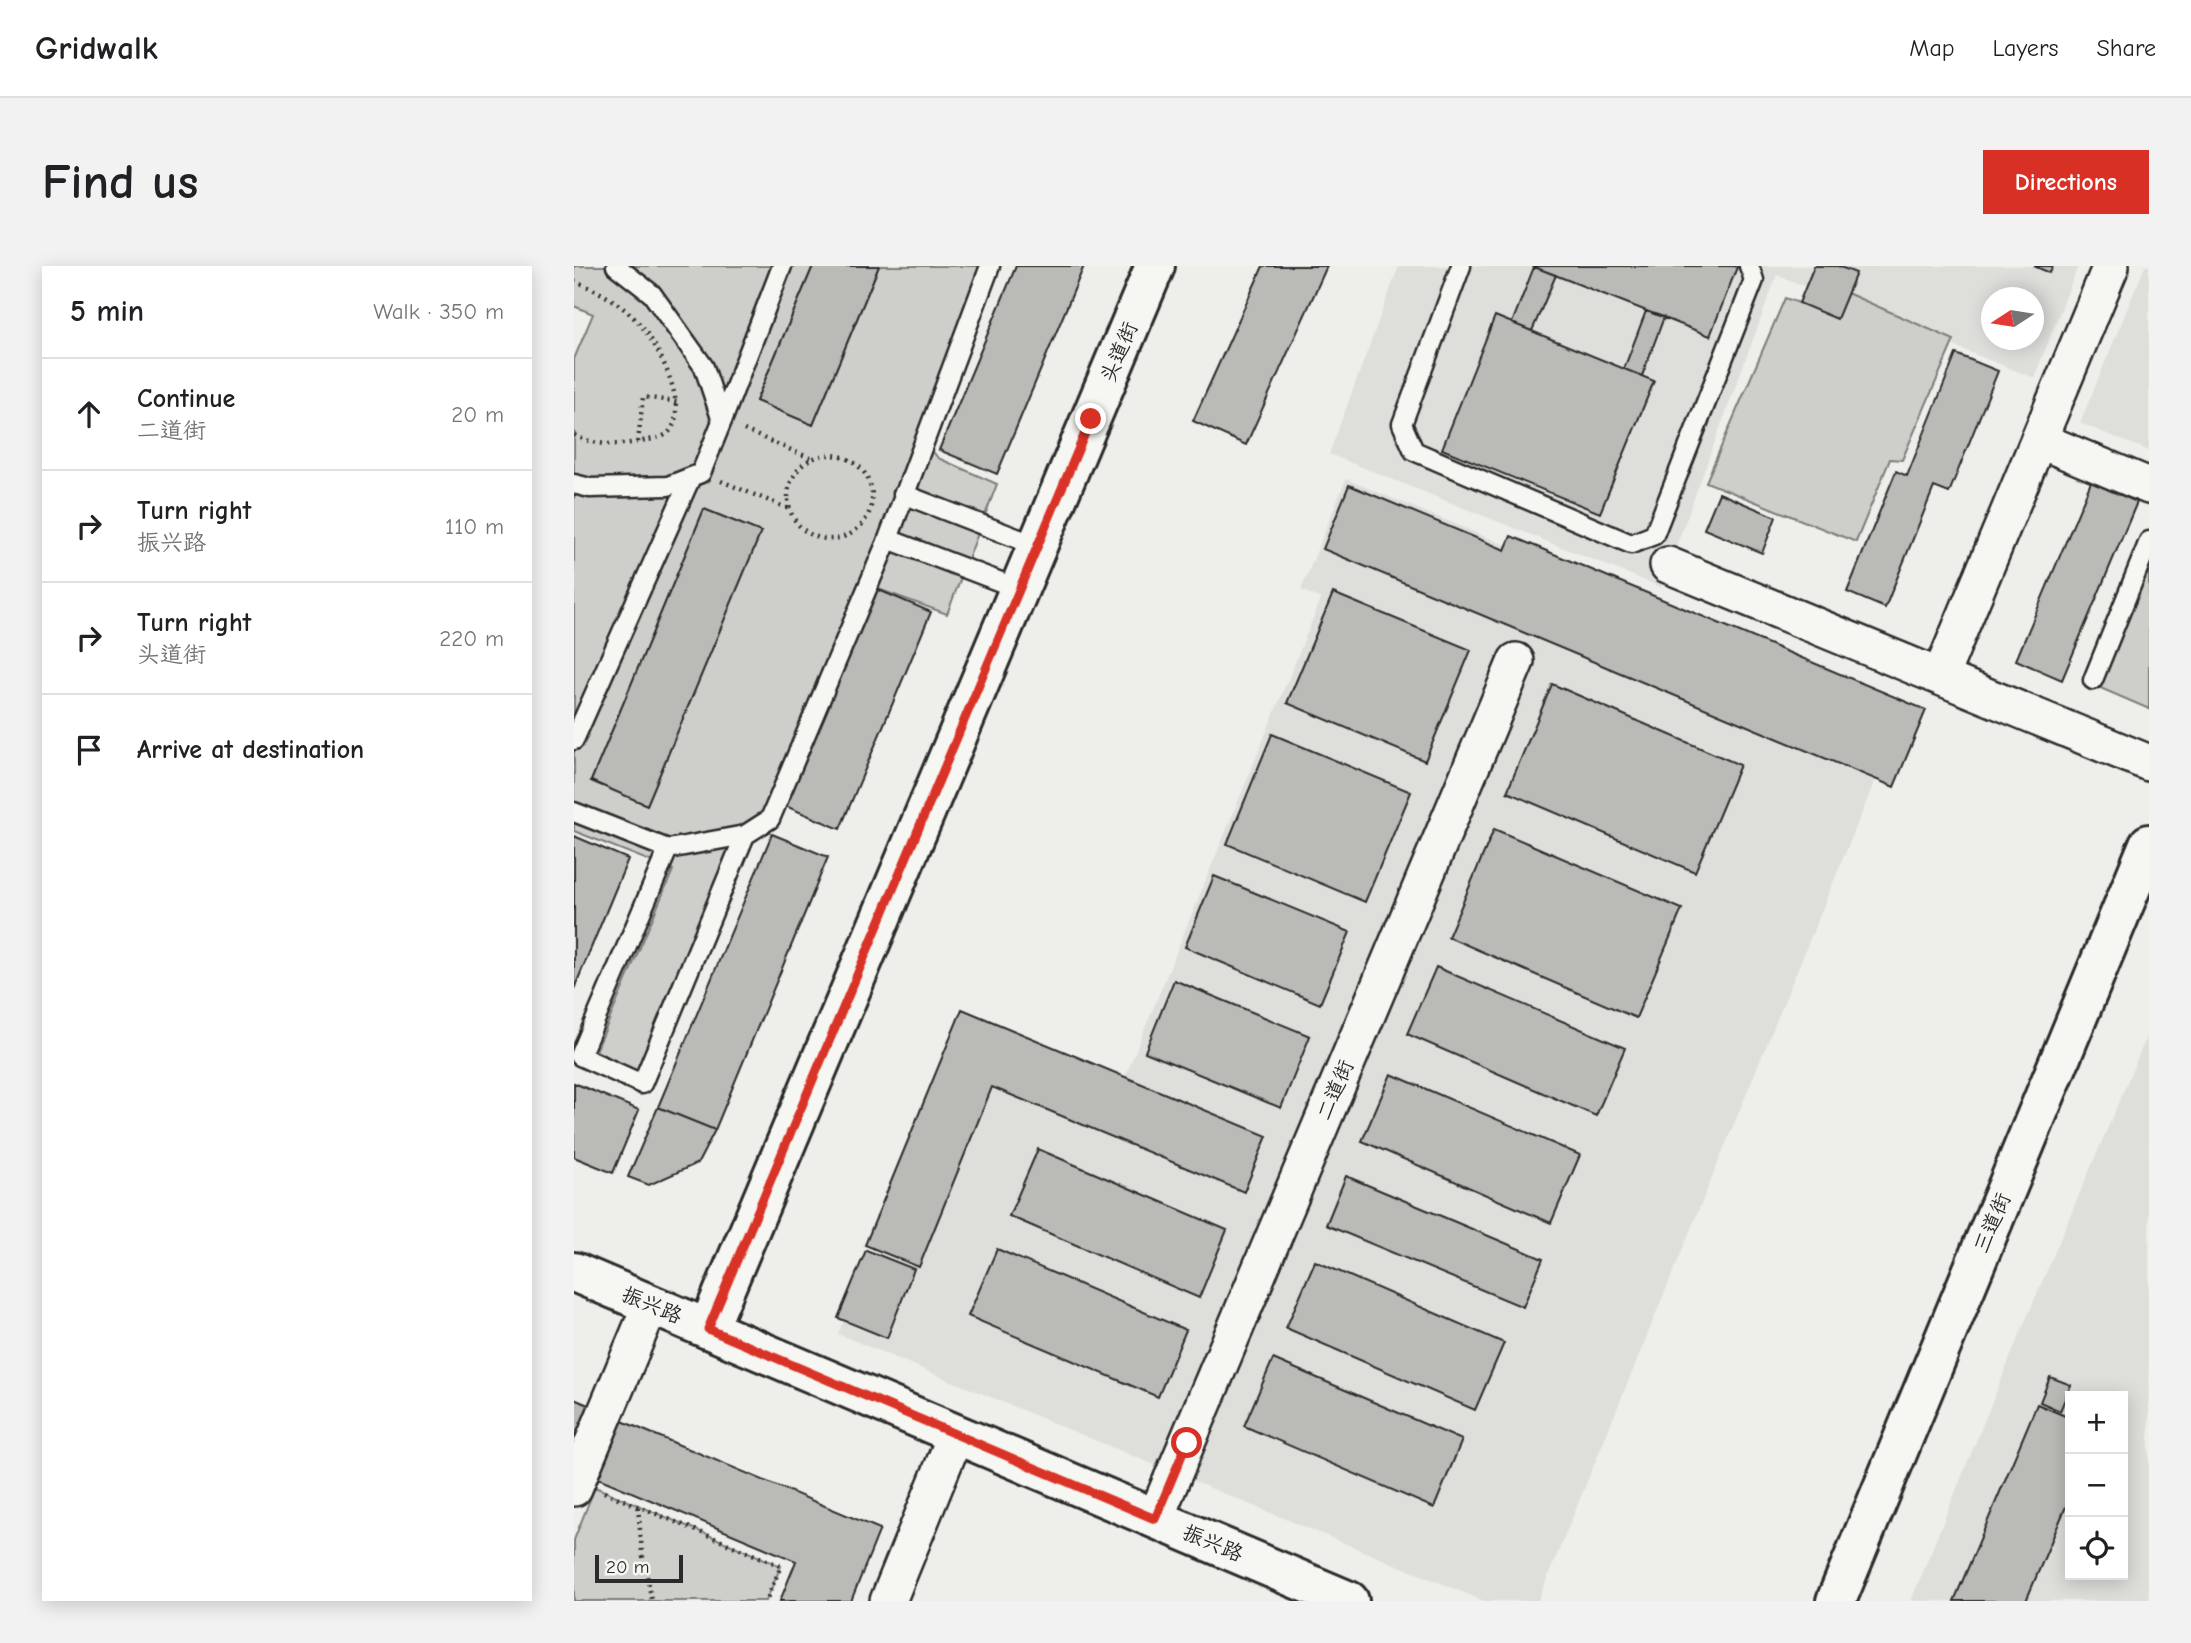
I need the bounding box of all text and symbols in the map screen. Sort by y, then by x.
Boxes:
text: Gridwalk [35,29,158,67]
text: Map [1909,34,1955,62]
text: Layers [1993,34,2058,62]
text: Share [2096,34,2156,62]
button: Directions [1983,150,2149,214]
text: Find us [42,154,198,210]
north arrow [1981,287,2044,350]
text: 5 min [70,294,144,329]
text: Walk · 350 m [373,298,504,325]
street label: 头道街 [1096,318,1142,386]
text: Continue [137,384,235,414]
icon: ahead [70,395,108,433]
text: 20 m [451,401,504,428]
route end [1075,403,1106,434]
text: 二道街 [137,417,206,444]
text: Turn right [137,496,251,526]
icon: right [70,507,108,545]
text: 110 m [445,513,504,540]
text: 振兴路 [137,529,206,556]
text: Turn right [137,608,251,638]
icon: right [70,619,108,657]
text: 220 m [439,625,504,652]
text: 头道街 [137,641,206,668]
icon: arrive [70,731,108,769]
text: Arrive at destination [137,735,364,765]
street label: 二道街 [1312,1056,1358,1124]
street label: 三道街 [1969,1189,2015,1257]
street label: 振兴路 [618,1282,686,1328]
map controls [2065,1391,2128,1580]
button: + [2065,1391,2128,1454]
route start [1171,1427,1202,1458]
button: − [2065,1454,2128,1517]
button: locate [2065,1517,2128,1580]
street label: 振兴路 [1179,1520,1247,1566]
scale bar [595,1552,682,1584]
text: 20 m [606,1556,650,1578]

